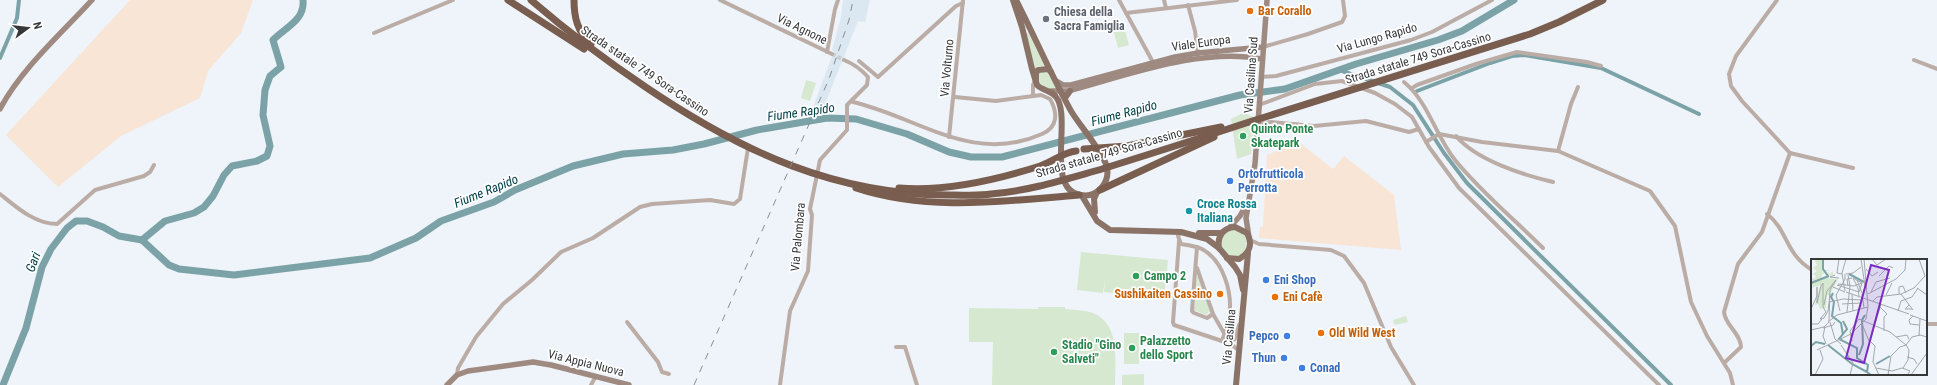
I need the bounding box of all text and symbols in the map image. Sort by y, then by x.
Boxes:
place label: Bar Corallo [1258,4,1311,18]
place label: Chiesa della Sacra Famiglia [1054,5,1125,33]
marker: Bar Corallo [1245,6,1255,16]
north arrow [8,8,48,48]
street label: Via Agnone [775,11,830,47]
marker: Chiesa della Sacra Famiglia [1041,14,1051,24]
street label: Via Lungo Rapido [1335,20,1419,56]
text: N [30,21,44,31]
street label: Strada statale 749 Sora-Cassino [578,23,712,119]
street label: Strada statale 749 Sora-Cassino [1343,29,1493,87]
street label: Viale Europa [1171,32,1232,54]
street label: Via Casilina Sud [1241,36,1261,114]
street label: Via Volturno [937,38,957,98]
water label: Fiume Rapido [1089,97,1159,129]
water label: Fiume Rapido [766,100,836,124]
place label: Quinto Ponte Skatepark [1251,122,1314,150]
street label: Strada statale 749 Sora-Cassino [1034,125,1184,181]
marker: Quinto Ponte Skatepark [1238,131,1248,141]
place label: Ortofrutticola Perrotta [1238,167,1304,195]
water label: Fiume Rapido [452,171,520,211]
marker: Ortofrutticola Perrotta [1225,176,1235,186]
place label: Croce Rossa Italiana [1197,197,1257,225]
street label: Via Palombara [788,202,808,272]
marker: Croce Rossa Italiana [1184,206,1194,216]
water label: Gari [22,250,44,274]
inset map [1811,259,1927,375]
place label: Campo 2 [1144,269,1186,283]
marker: Campo 2 [1131,271,1141,281]
place label: Eni Shop [1274,273,1316,287]
marker: Eni Shop [1261,275,1271,285]
place label: Sushikaiten Cassino [1114,287,1212,301]
marker: Sushikaiten Cassino [1215,289,1225,299]
place label: Eni Cafè [1283,290,1323,304]
marker: Eni Cafè [1270,292,1280,302]
street label: Via Casilina [1220,308,1238,365]
place label: Old Wild West [1329,326,1396,340]
marker: Old Wild West [1316,328,1326,338]
place label: Pepco [1249,329,1279,343]
marker: Pepco [1282,331,1292,341]
place label: Palazzetto dello Sport [1140,334,1193,362]
place label: Stadio "Gino Salveti" [1062,338,1121,366]
marker: Palazzetto dello Sport [1127,343,1137,353]
street label: Via Appia Nuova [546,347,626,379]
marker: Stadio "Gino Salveti" [1049,347,1059,357]
place label: Thun [1252,351,1276,365]
marker: Thun [1279,353,1289,363]
place label: Conad [1310,361,1340,375]
marker: Conad [1297,363,1307,373]

